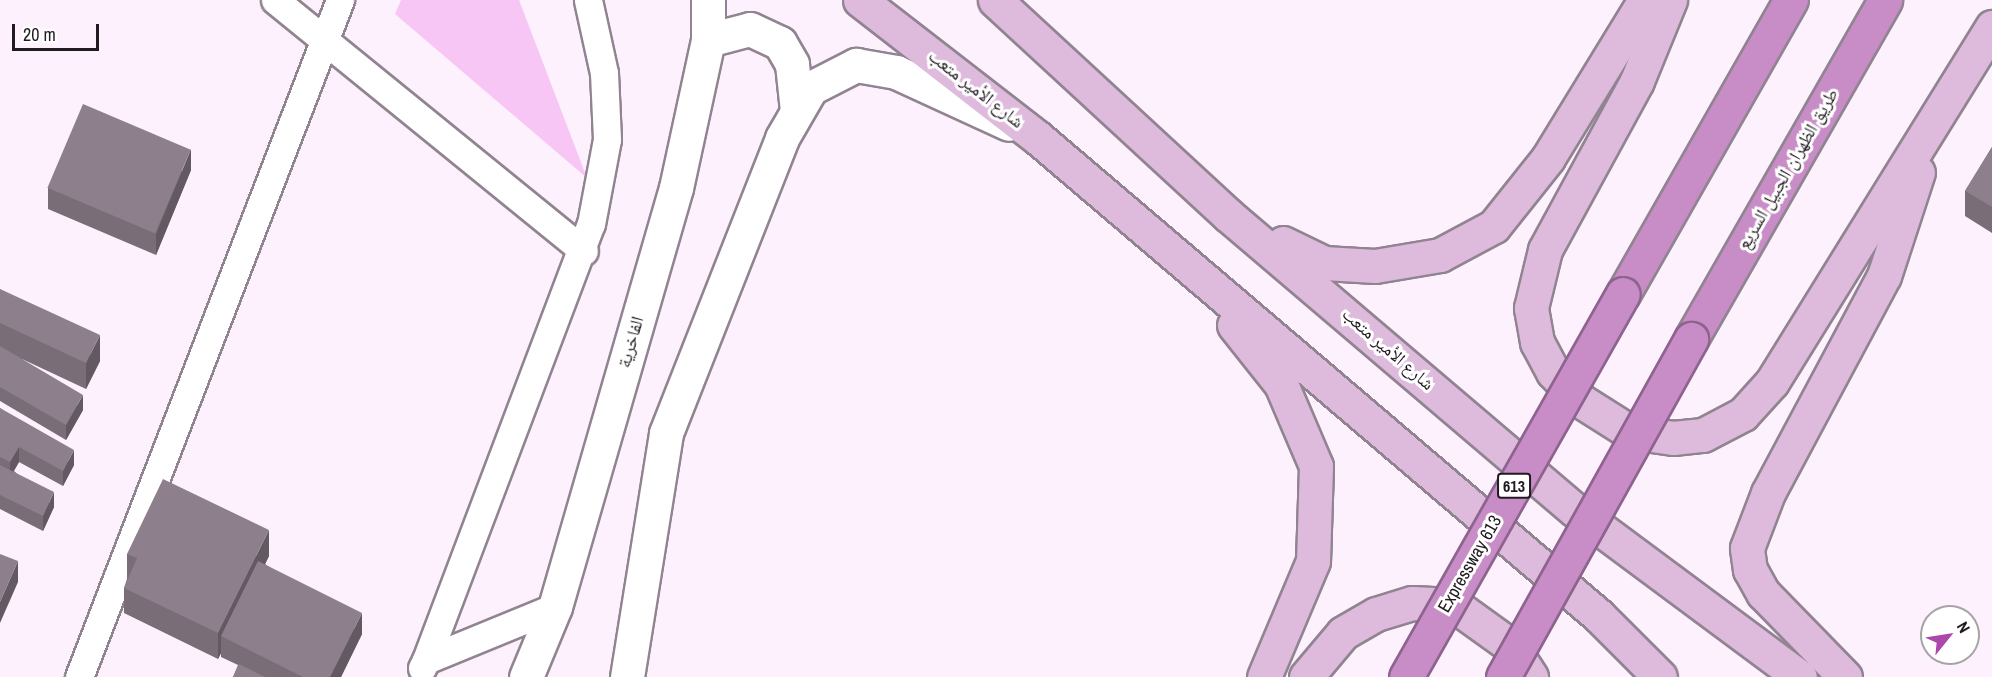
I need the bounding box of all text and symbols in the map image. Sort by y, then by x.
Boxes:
scale bar [15,12,102,50]
text: 20 m [23,22,56,47]
street label: شارع الأمير متعب [924,45,1028,133]
street label: طريق الظهران الجبيل السريع [1733,85,1843,253]
street label: شارع الأمير متعب [1338,303,1438,395]
street label: الفاخرية [613,314,649,370]
road number: 613 [1496,473,1532,499]
street label: Expressway 613 [1434,512,1506,616]
north arrow [1920,605,1980,665]
text: N [1952,617,1976,637]

